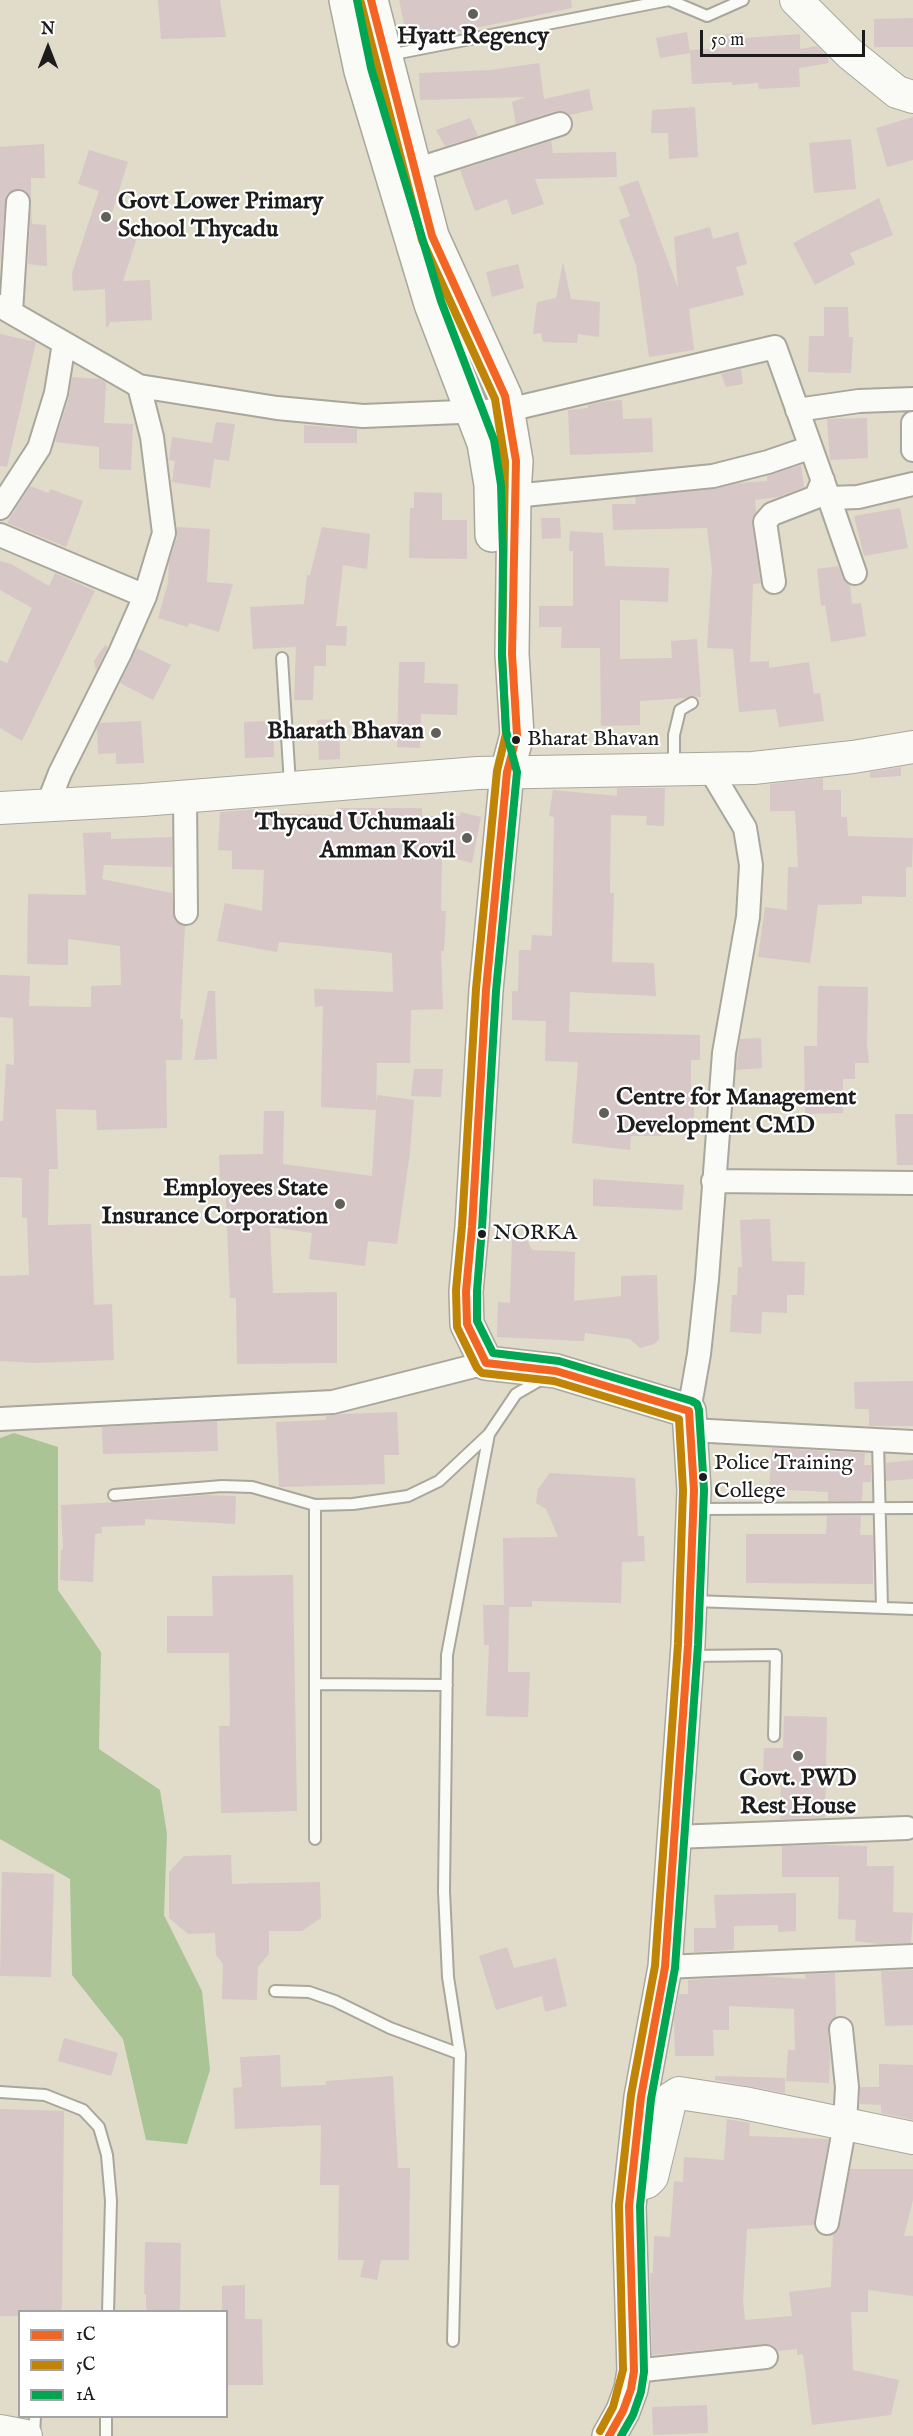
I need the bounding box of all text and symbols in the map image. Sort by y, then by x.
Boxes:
marker: Hyatt Regency [466,7,480,21]
north arrow [18,18,78,78]
scale bar [703,18,868,56]
text: N [41,20,55,40]
place label: Hyatt Regency [397,24,549,52]
text: 50 m [711,29,744,52]
place label: Govt Lower Primary School Thycadu [118,189,323,245]
marker: Govt Lower Primary School Thycadu [99,210,113,224]
place label: Bharath Bhavan [267,719,424,747]
marker: Bharath Bhavan [429,726,443,740]
place label: Bharat Bhavan [527,727,659,753]
marker: Bharat Bhavan [510,734,522,746]
place label: Thycaud Uchumaali Amman Kovil [255,810,455,866]
marker: Thycaud Uchumaali Amman Kovil [460,831,474,845]
place label: Centre for Management Development CMD [616,1085,856,1141]
marker: Centre for Management Development CMD [597,1106,611,1120]
place label: Employees State Insurance Corporation [101,1176,328,1232]
marker: Employees State Insurance Corporation [333,1197,347,1211]
place label: NORKA [493,1221,577,1247]
marker: NORKA [476,1228,488,1240]
place label: Police Training College [714,1451,853,1502]
marker: Police Training College [697,1471,709,1483]
marker: Govt. PWD Rest House [791,1749,805,1763]
place label: Govt. PWD Rest House [739,1766,857,1822]
legend [18,2310,228,2418]
text: 1C [76,2324,96,2347]
text: 5C [76,2354,95,2377]
text: 1A [76,2384,95,2407]

